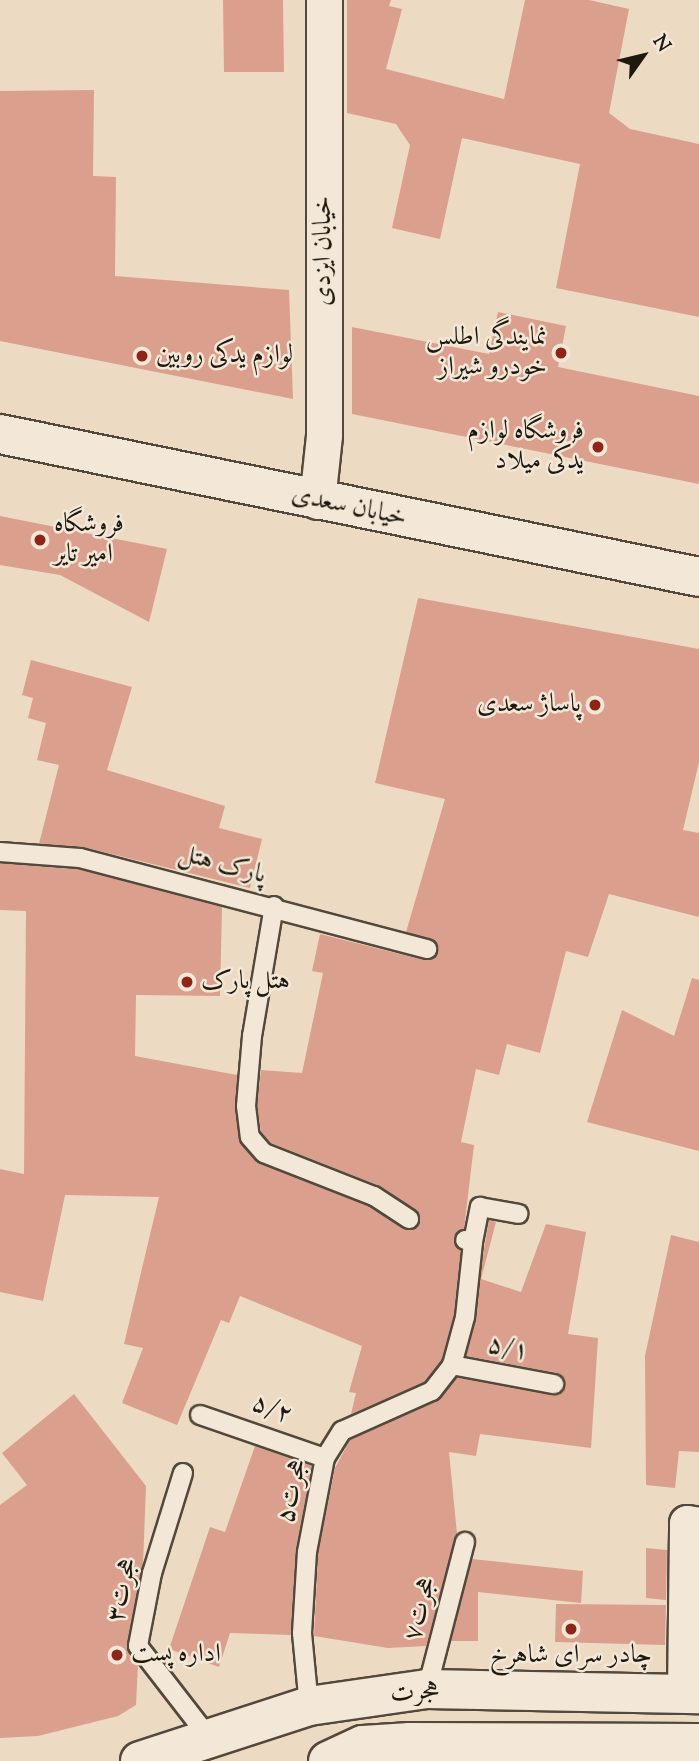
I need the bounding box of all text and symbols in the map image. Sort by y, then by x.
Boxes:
north arrow [608,21,678,91]
text: N [645,30,676,58]
street label: خیابان ایزدی [308,196,340,306]
place label: نمایندگی اطلس خودرو شیراز [426,322,547,384]
place label: لوازم یدکی روبین [156,340,293,372]
marker: نمایندگی اطلس خودرو شیراز [553,345,569,361]
marker: لوازم یدکی روبین [134,348,150,364]
place label: فروشگاه لوازم یدکی میلاد [467,416,584,478]
marker: فروشگاه لوازم یدکی میلاد [590,439,606,455]
street label: خیابان سعدی [289,480,409,534]
place label: فروشگاه امیر تایر [54,509,124,570]
marker: فروشگاه امیر تایر [32,532,48,548]
place label: پاساژ سعدی [477,689,581,721]
marker: پاساژ سعدی [587,697,603,713]
street label: پارک هتل [175,838,269,892]
place label: هتل پارک [201,966,290,998]
marker: هتل پارک [179,974,195,990]
street label: ۵/۱ [485,1330,531,1368]
street label: ۵/۲ [247,1388,297,1432]
street label: هجرت۵ [271,1456,315,1526]
street label: هجرت۳ [101,1555,145,1625]
street label: هجرت۷ [398,1574,444,1644]
marker: چادر سرای شاهرخ [563,1621,579,1637]
place label: اداره پست [131,1639,221,1671]
place label: چادر سرای شاهرخ [490,1640,652,1672]
marker: اداره پست [109,1647,125,1663]
street label: هجرت [389,1675,441,1711]

